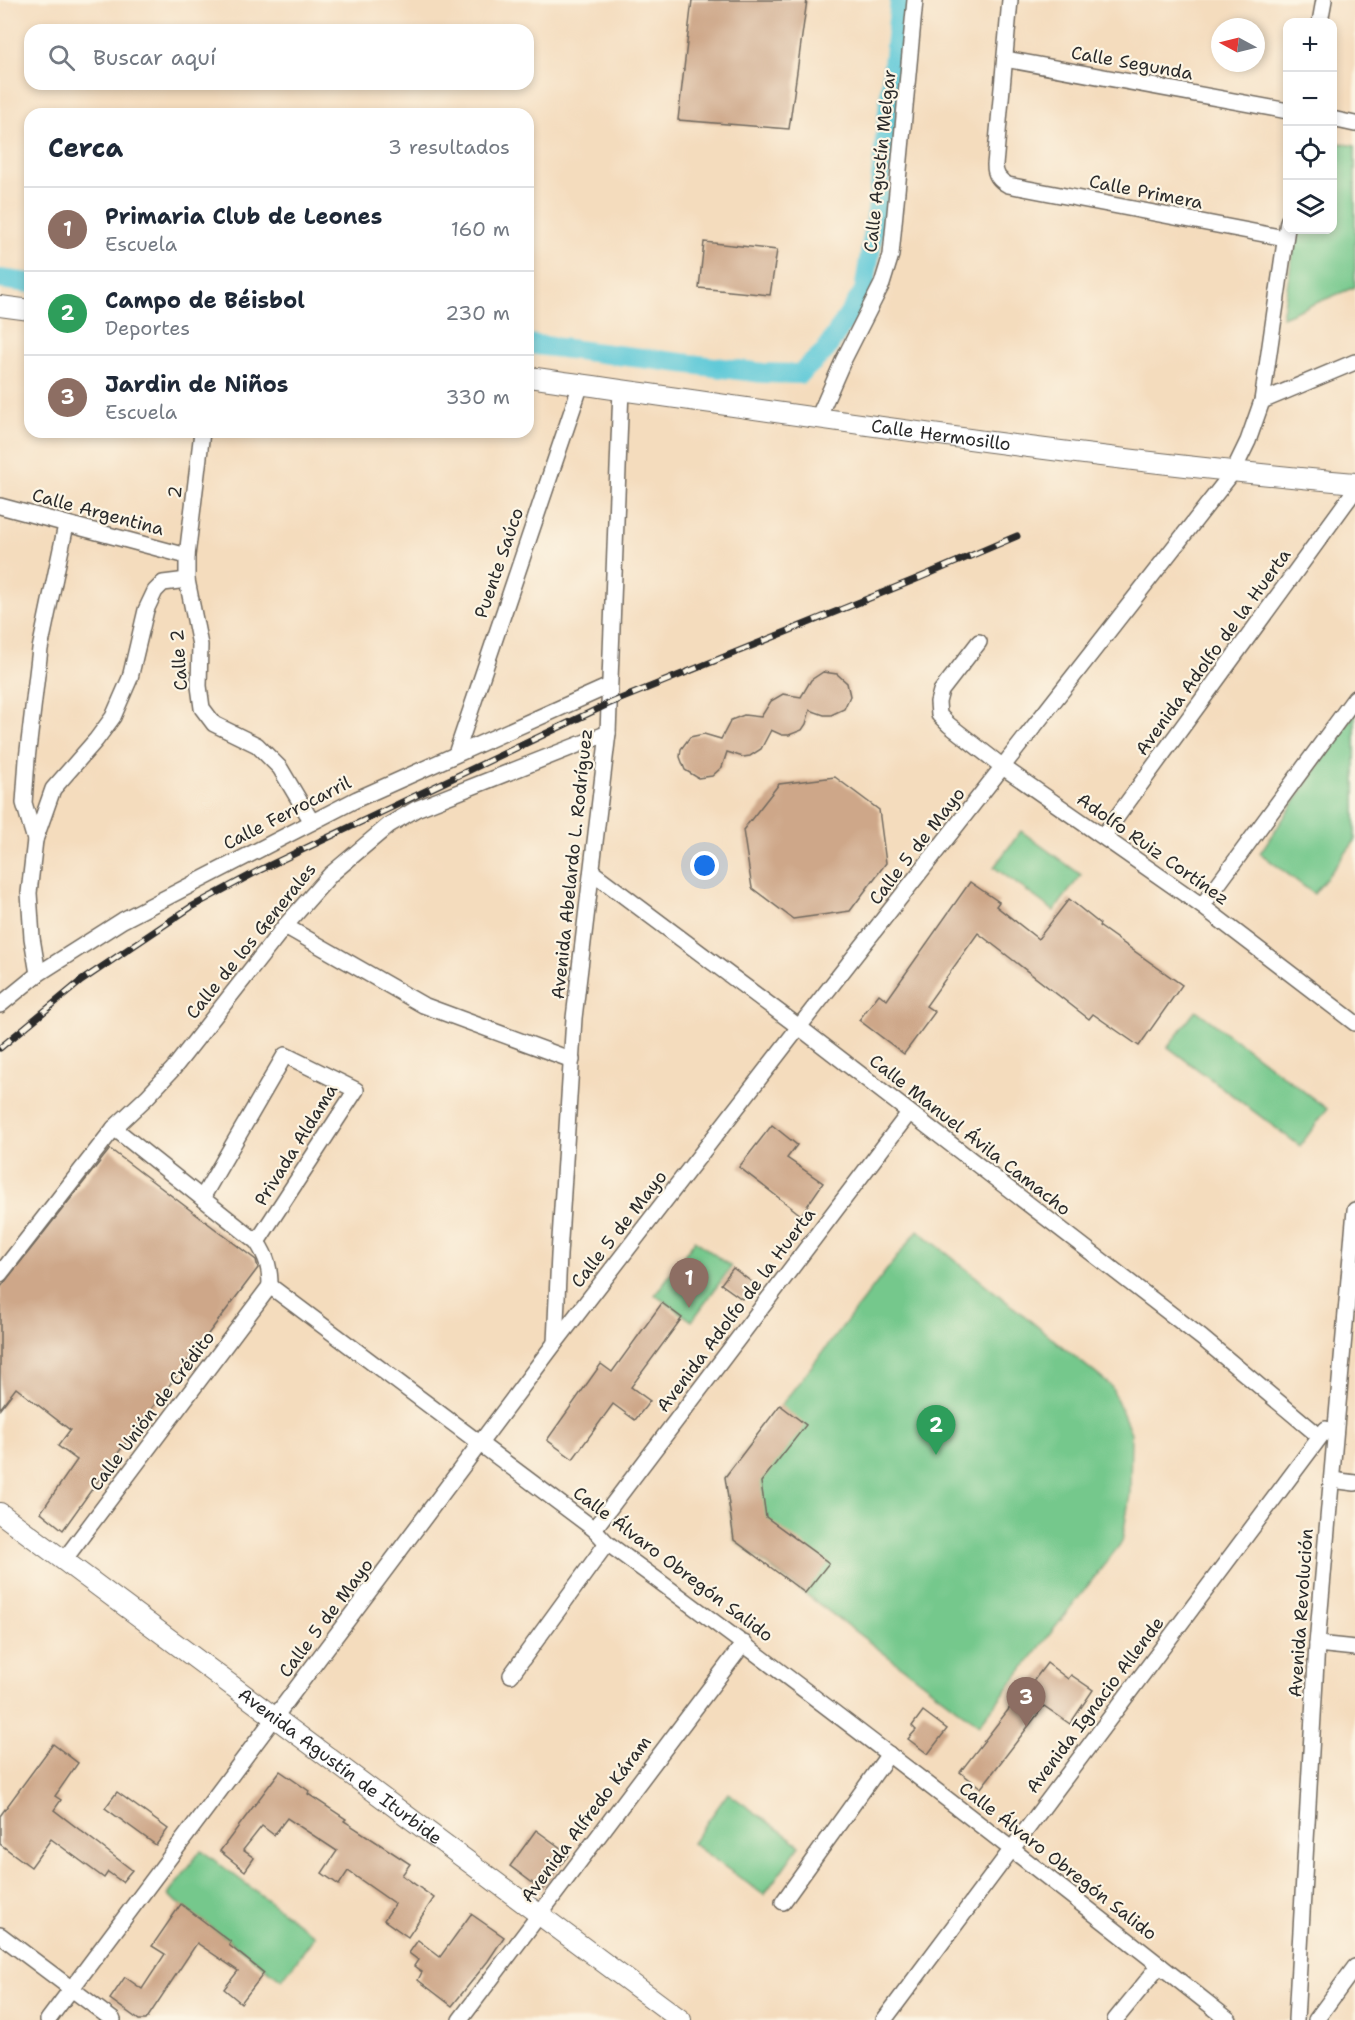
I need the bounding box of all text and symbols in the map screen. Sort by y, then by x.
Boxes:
north arrow [1211,18,1265,72]
map controls [1283,18,1337,234]
button: + [1283,18,1337,72]
search box [24,24,534,90]
street label: Calle Segunda [1069,40,1195,86]
icon: search [45,41,78,74]
text: Buscar aquí [93,43,216,72]
street label: Calle Agustín Melgar [858,68,902,254]
button: − [1283,72,1337,126]
button: locate [1283,126,1337,180]
text: Cerca [48,130,123,165]
text: 3 resultados [388,134,510,160]
street label: Calle Primera [1087,169,1205,215]
button: layers [1283,180,1337,234]
text: Primaria Club de Leones [105,202,382,231]
text: 1 [63,216,72,242]
text: 160 m [451,216,510,242]
text: Escuela [105,231,177,257]
text: Campo de Béisbol [105,286,305,315]
text: 2 [61,300,75,326]
text: 230 m [445,300,510,326]
text: Deportes [105,315,190,341]
text: Jardin de Niños [105,370,288,399]
text: 3 [61,384,75,410]
text: 330 m [446,384,510,410]
text: Escuela [105,399,177,425]
street label: Calle Hermosillo [870,414,1012,456]
street label: Calle Argentina [29,483,167,541]
street label: 2 [162,484,188,500]
street label: Puente Saúco [469,504,529,622]
street label: Avenida Adolfo de la Huerta [1130,544,1296,760]
street label: Calle 2 [165,628,193,692]
street label: Avenida Abelardo L. Rodríguez [546,728,598,1000]
street label: Calle Ferrocarril [219,770,356,856]
street label: Calle 5 de Mayo [864,782,970,910]
street label: Adolfo Ruiz Cortínez [1072,787,1234,911]
your location [690,851,719,880]
street label: Calle de los Generales [181,858,321,1024]
street label: Calle Manuel Ávila Camacho [864,1049,1076,1221]
street label: Privada Aldama [249,1079,343,1211]
street label: Calle 5 de Mayo [566,1165,672,1293]
street label: Avenida Adolfo de la Huerta [651,1203,821,1417]
pin: 1 [670,1258,708,1308]
street label: Calle Unión de Crédito [84,1326,220,1496]
pin: 2 [916,1406,956,1455]
street label: Calle Álvaro Obregón Salido [568,1481,778,1647]
street label: Avenida Revolución [1283,1528,1319,1698]
street label: Calle 5 de Mayo [273,1554,379,1682]
street label: Avenida Ignacio Allende [1021,1612,1169,1798]
pin: 3 [1006,1678,1046,1727]
street label: Avenida Agustín de Iturbide [233,1682,447,1850]
street label: Avenida Alfredo Káram [515,1731,657,1907]
street label: Calle Álvaro Obregón Salido [954,1776,1162,1946]

